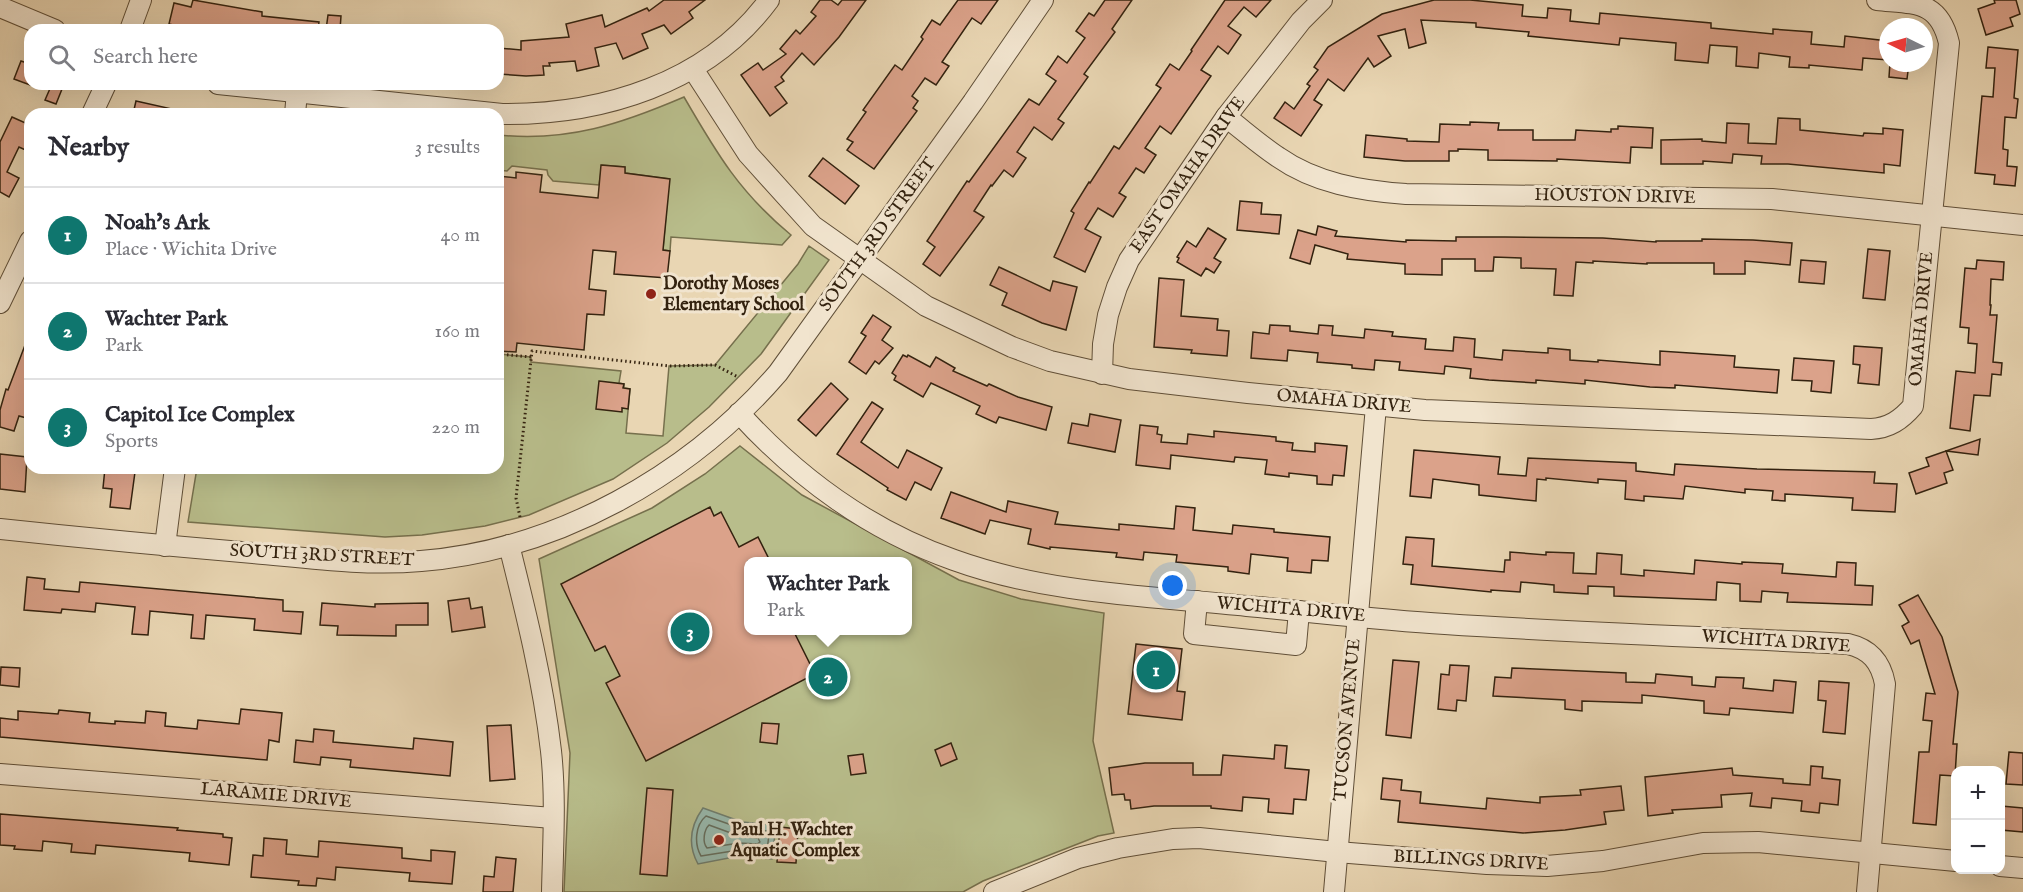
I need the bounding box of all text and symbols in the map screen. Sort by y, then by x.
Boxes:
north arrow [1879,18,1933,72]
search box [24,24,504,90]
icon: search [45,41,78,74]
text: Search here [93,43,198,71]
street label: EAST OMAHA DRIVE [1125,92,1251,258]
text: Nearby [48,131,129,164]
text: 3 results [415,135,480,160]
street label: SOUTH 3RD STREET [814,154,942,316]
street label: HOUSTON DRIVE [1534,184,1696,210]
text: Noah's Ark [105,209,210,237]
text: 1 [64,223,71,248]
text: 40 m [441,223,480,248]
text: Place · Wichita Drive [105,237,277,262]
street label: OMAHA DRIVE [1905,251,1939,387]
place label: Dorothy Moses Elementary School [663,273,805,317]
marker: Dorothy Moses Elementary School [644,287,658,301]
text: Wachter Park [105,305,228,333]
text: 2 [63,319,72,344]
text: 160 m [434,319,480,344]
text: Park [105,333,143,358]
street label: OMAHA DRIVE [1276,385,1412,419]
text: Capitol Ice Complex [105,401,295,429]
text: 3 [64,415,71,440]
text: 220 m [432,415,480,440]
text: Sports [105,429,158,454]
street label: SOUTH 3RD STREET [229,540,415,572]
popup [744,557,912,635]
text: Wachter Park [767,570,889,598]
your location [1158,571,1187,600]
street label: WICHITA DRIVE [1216,592,1366,628]
text: Park [767,598,805,623]
pin: 3 [670,610,710,654]
street label: WICHITA DRIVE [1701,625,1851,659]
street label: TUCSON AVENUE [1329,638,1367,802]
pin: 1 [1136,648,1176,692]
pin: 2 [808,654,848,700]
map controls [1951,766,2005,874]
button: + [1951,766,2005,820]
street label: LARAMIE DRIVE [199,778,353,814]
place label: Paul H. Wachter Aquatic Complex [730,819,860,863]
button: − [1951,820,2005,874]
marker: Paul H. Wachter Aquatic Complex [712,833,726,847]
street label: BILLINGS DRIVE [1393,845,1549,877]

